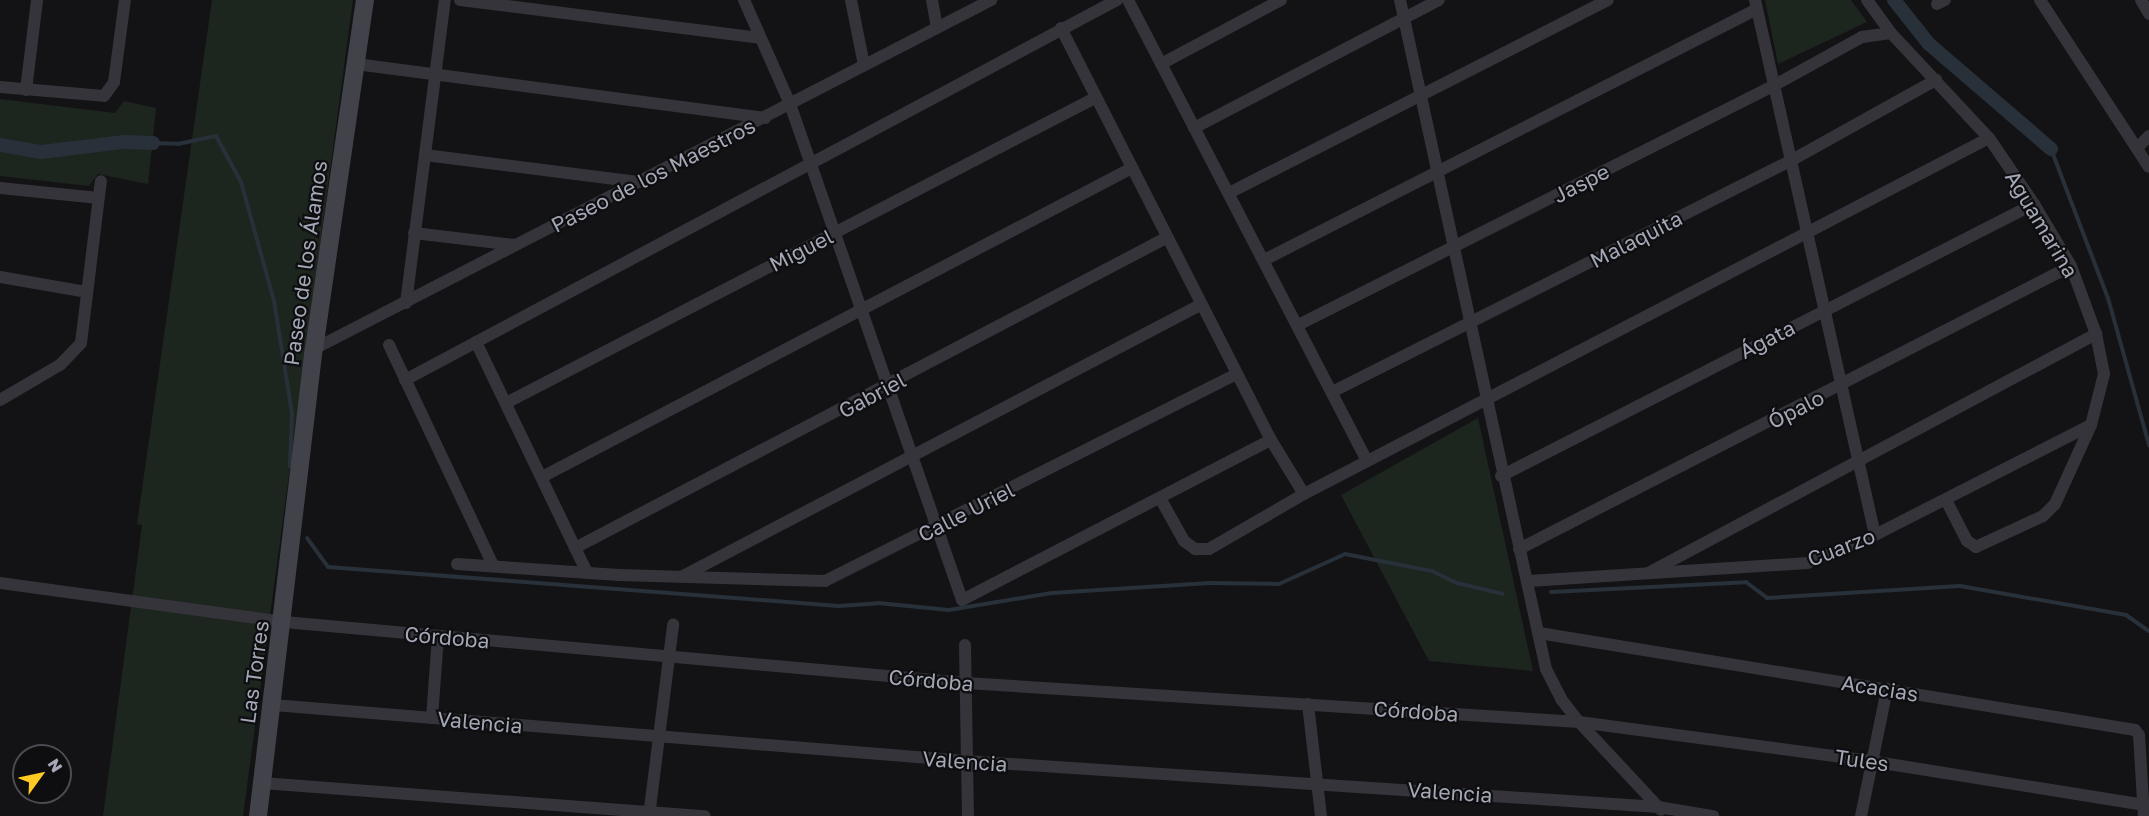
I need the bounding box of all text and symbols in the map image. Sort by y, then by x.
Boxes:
street label: Paseo de los Maestros [547,113,759,237]
street label: Jaspe [1549,158,1613,208]
street label: Paseo de los Álamos [278,159,332,367]
street label: Aguamarina [2000,166,2084,282]
street label: Malaquita [1586,205,1686,273]
street label: Miguel [765,223,837,277]
street label: Ágata [1735,314,1799,364]
street label: Gabriel [834,367,910,423]
street label: Ópalo [1764,384,1828,434]
street label: Calle Uriel [914,477,1018,547]
street label: Cuarzo [1804,523,1878,571]
street label: Las Torres [234,619,274,725]
street label: Córdoba [403,621,491,653]
street label: Córdoba [887,664,975,696]
street label: Acacias [1840,670,1920,706]
street label: Córdoba [1373,695,1459,727]
street label: Valencia [436,706,524,738]
north arrow [12,744,72,804]
street label: Tules [1834,744,1890,776]
street label: Valencia [922,745,1008,777]
text: N [44,755,67,776]
street label: Valencia [1407,776,1493,808]

